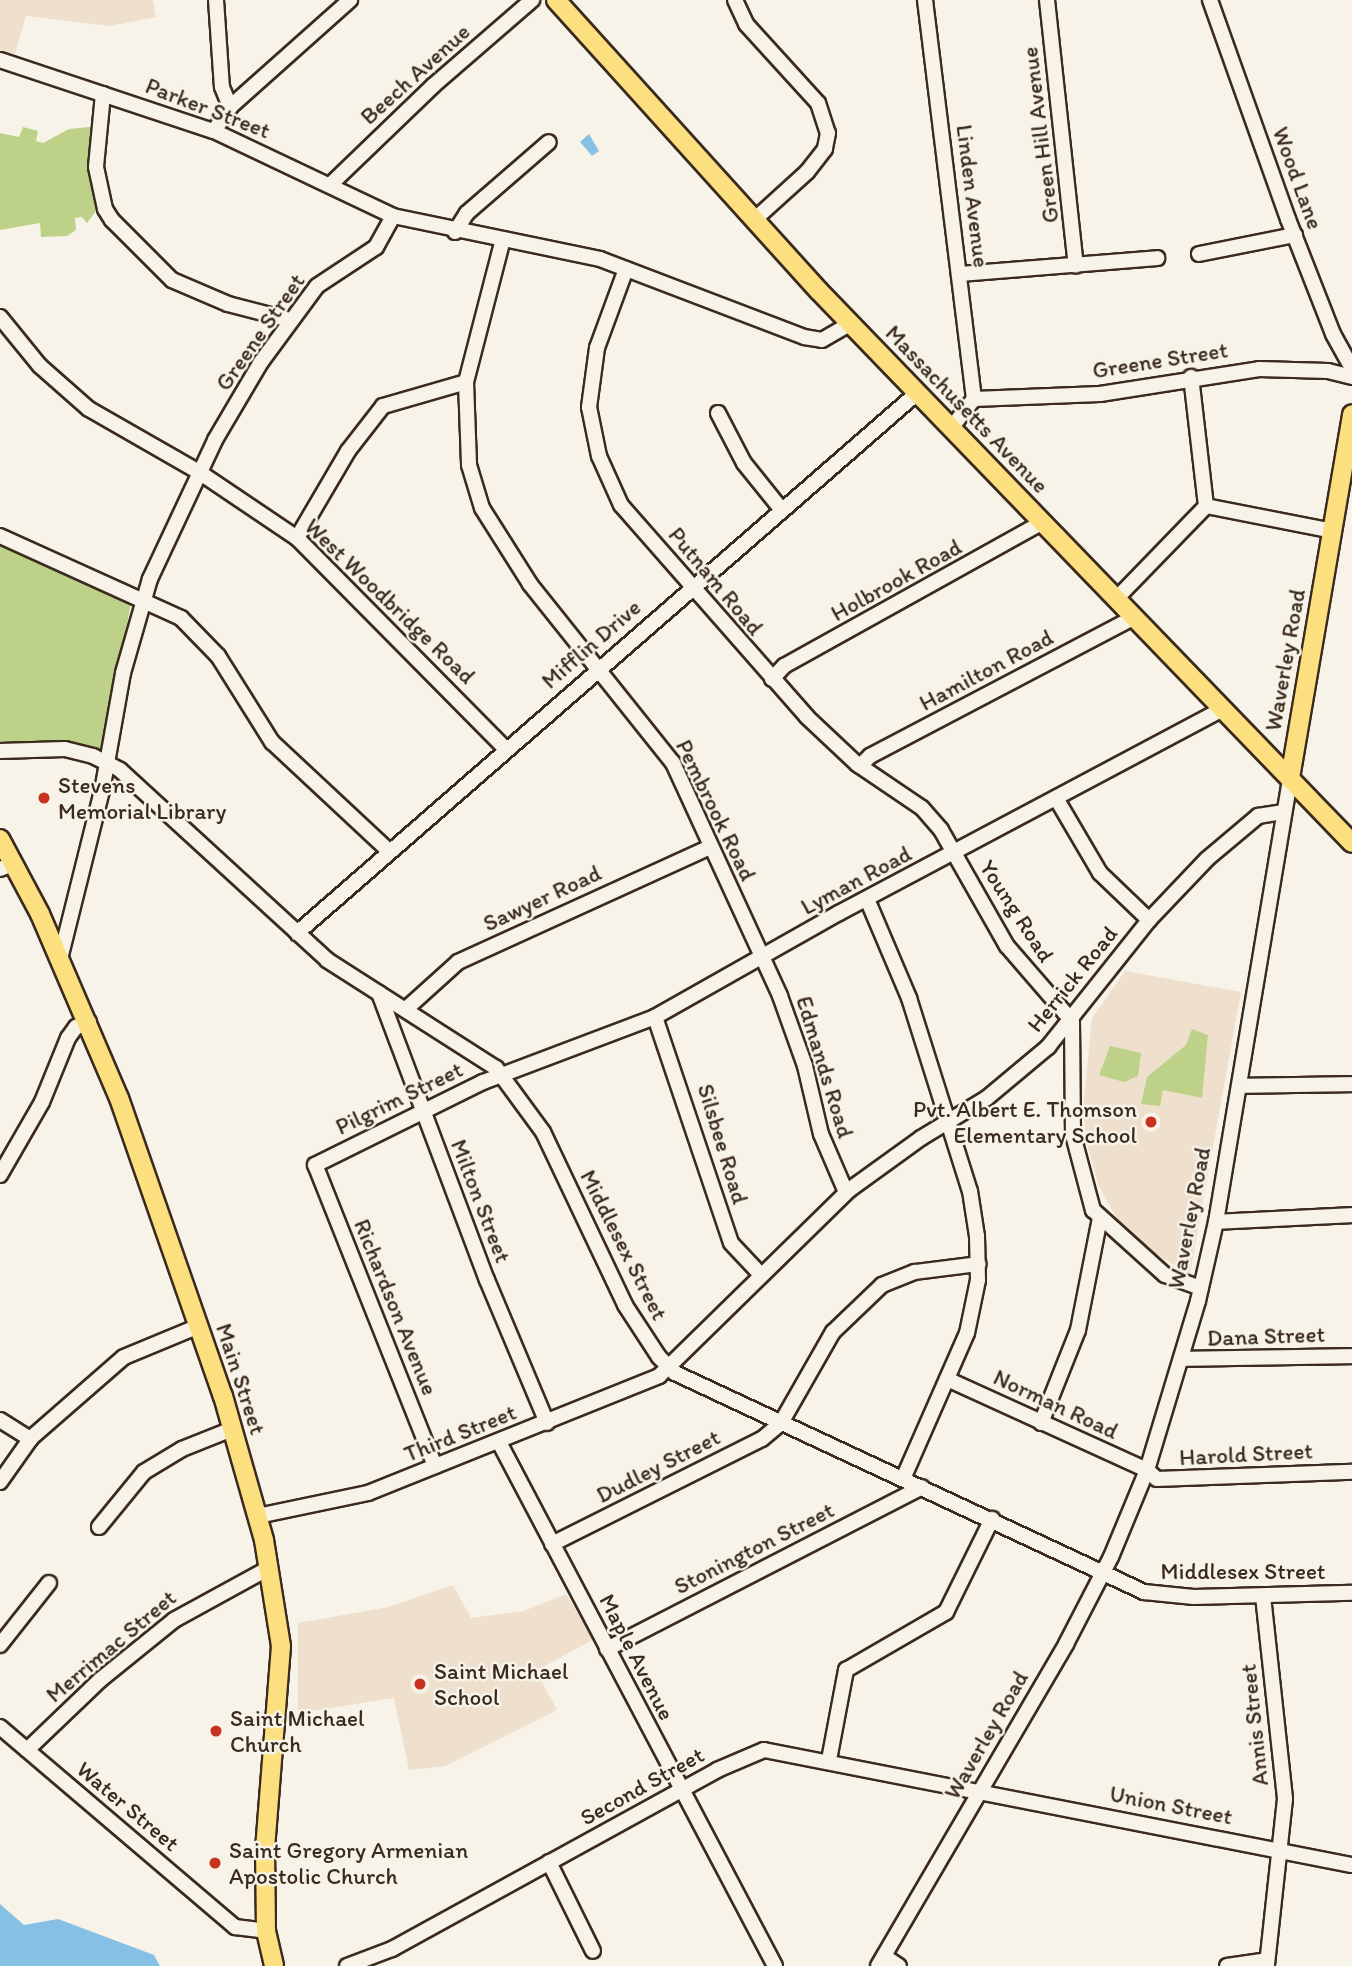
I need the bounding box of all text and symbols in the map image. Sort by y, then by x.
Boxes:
street label: Beech Avenue [355,18,475,130]
street label: Green Hill Avenue [1016,46,1064,224]
street label: Parker Street [142,72,274,144]
street label: Linden Avenue [951,123,995,269]
street label: Wood Lane [1267,123,1329,233]
street label: Greene Street [210,268,310,396]
street label: Massachusetts Avenue [880,319,1054,499]
street label: Greene Street [1091,336,1229,384]
street label: West Woodbridge Road [299,513,481,689]
street label: Putnam Road [663,522,769,640]
street label: Holbrook Road [826,533,966,627]
street label: Waverley Road [1259,587,1311,733]
street label: Mifflin Drive [536,593,646,695]
street label: Hamilton Road [914,623,1058,717]
street label: Pembrook Road [670,735,762,885]
place label: Stevens Memorial Library [58,771,226,825]
marker: Stevens Memorial Library [36,790,52,806]
street label: Lyman Road [796,840,916,920]
street label: Young Road [974,855,1060,967]
street label: Sawyer Road [479,859,605,937]
street label: Herrick Road [1021,921,1123,1037]
street label: Edmands Road [790,993,860,1141]
street label: Pilgrim Street [331,1055,467,1141]
street label: Silsbee Road [692,1081,754,1207]
place label: Pvt. Albert E. Thomson Elementary School [913,1095,1137,1149]
marker: Pvt. Albert E. Thomson Elementary School [1143,1114,1159,1130]
street label: Milton Street [445,1135,517,1267]
street label: Waverley Road [1162,1145,1216,1291]
street label: Middlesex Street [574,1165,674,1325]
street label: Richardson Avenue [348,1215,444,1399]
street label: Main Street [210,1320,272,1438]
street label: Dana Street [1207,1320,1325,1352]
street label: Norman Road [989,1363,1123,1445]
street label: Third Street [400,1398,520,1468]
street label: Dudley Street [592,1423,724,1509]
street label: Harold Street [1179,1437,1313,1471]
street label: Stonington Street [669,1496,839,1600]
street label: Middlesex Street [1161,1557,1325,1585]
street label: Merrimac Street [41,1584,181,1708]
street label: Maple Avenue [594,1590,680,1724]
place label: Saint Michael School [434,1657,567,1711]
street label: Annis Street [1234,1663,1274,1787]
street label: Waverley Road [938,1666,1034,1804]
marker: Saint Michael School [412,1676,428,1692]
place label: Saint Michael Church [230,1704,363,1758]
marker: Saint Michael Church [208,1723,224,1739]
street label: Second Street [575,1741,709,1831]
street label: Water Street [71,1755,185,1857]
street label: Union Street [1107,1780,1235,1830]
place label: Saint Gregory Armenian Apostolic Church [229,1836,468,1890]
marker: Saint Gregory Armenian Apostolic Church [207,1855,223,1871]

